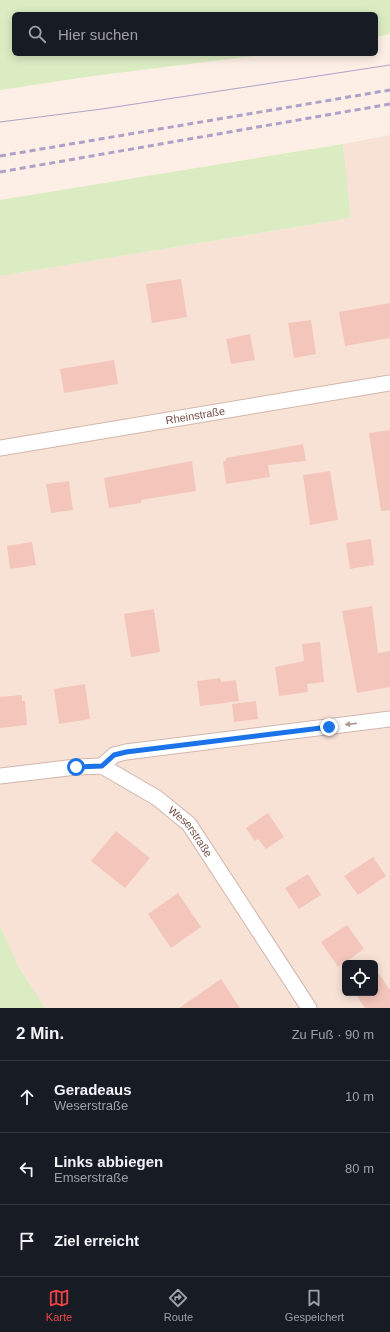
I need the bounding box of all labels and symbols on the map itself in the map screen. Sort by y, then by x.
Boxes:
street label: Rheinstraße [165,405,226,426]
route end [320,718,338,736]
one-way arrow [345,721,357,727]
route start [67,758,85,776]
street label: Weserstraße [166,804,215,859]

